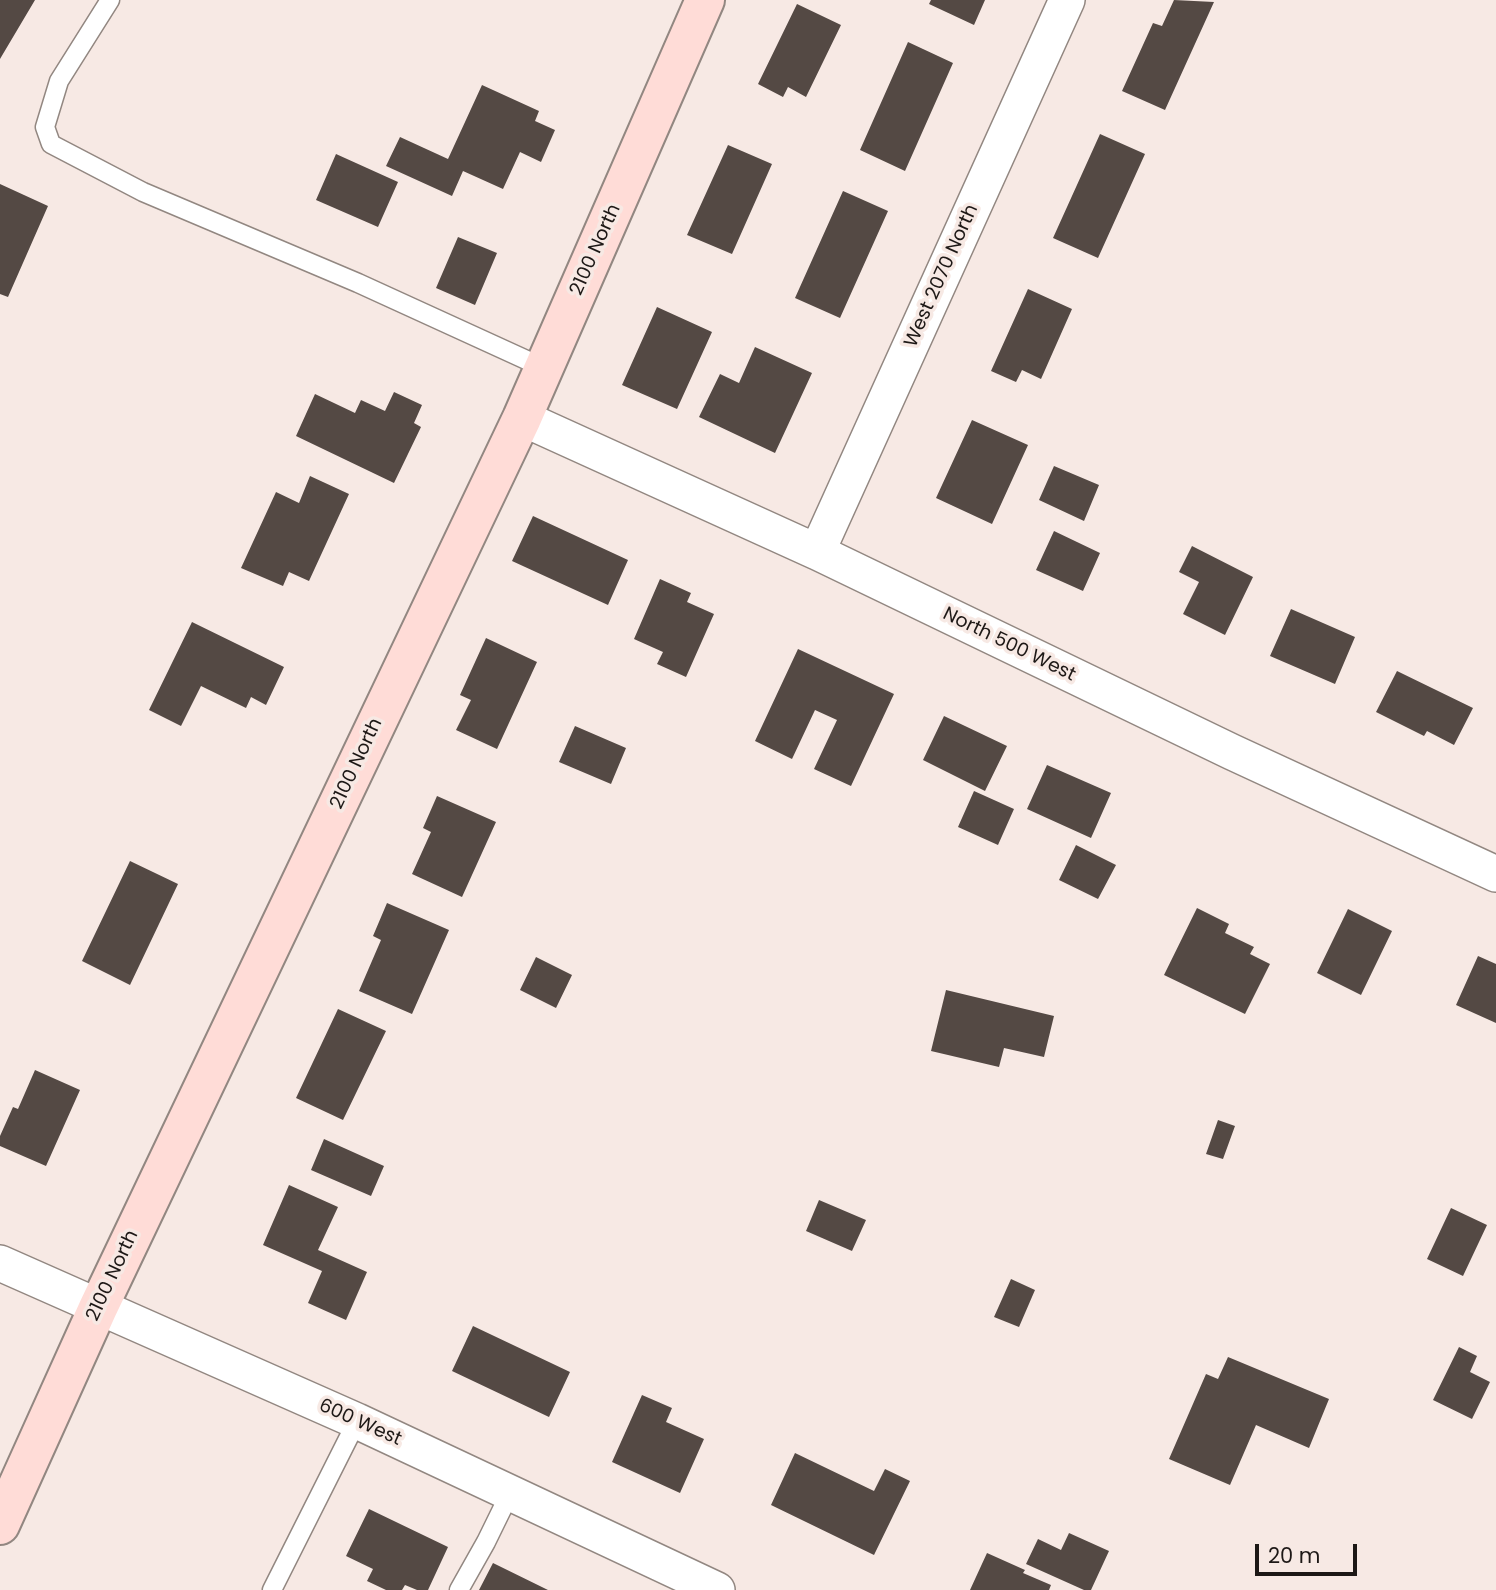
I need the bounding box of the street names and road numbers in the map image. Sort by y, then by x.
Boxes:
street label: 2100 North [566,201,626,299]
street label: West 2070 North [900,201,984,351]
street label: North 500 West [939,603,1079,687]
street label: 2100 North [326,715,388,813]
street label: 2100 North [82,1227,144,1325]
street label: 600 West [315,1395,405,1451]

